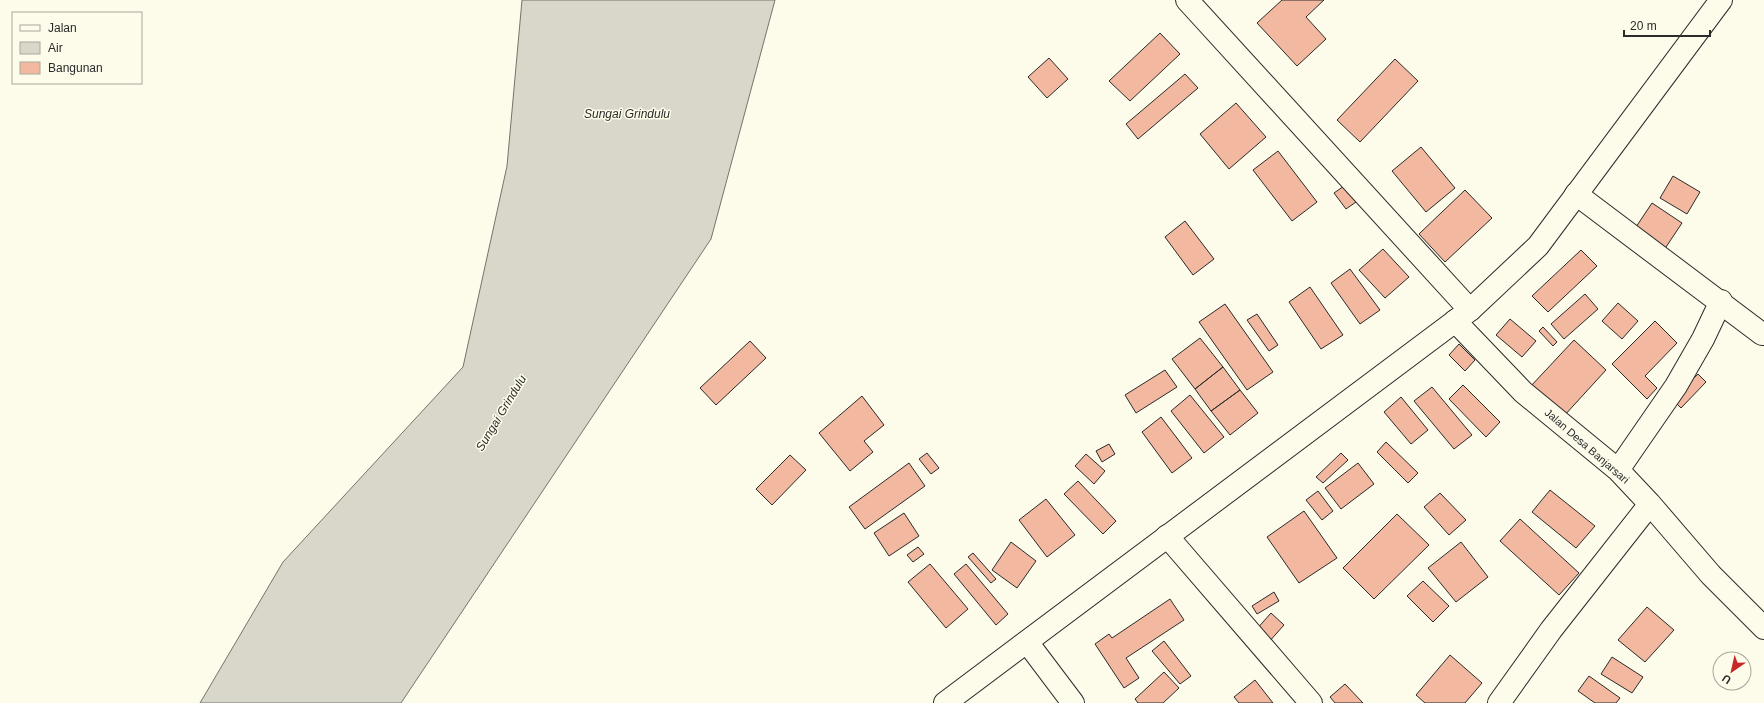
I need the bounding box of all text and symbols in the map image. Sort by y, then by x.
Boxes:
legend [12,12,142,84]
scale bar [1624,12,1710,38]
text: 20 m [1630,19,1657,33]
text: Jalan [48,21,77,35]
text: Air [48,41,63,55]
text: Bangunan [48,61,103,75]
water label: Sungai Grindulu [584,107,670,121]
water label: Sungai Grindulu [473,372,529,453]
street label: Jalan Desa Banjarsari [1542,406,1632,486]
north arrow [1712,651,1752,691]
text: U [1720,672,1733,686]

